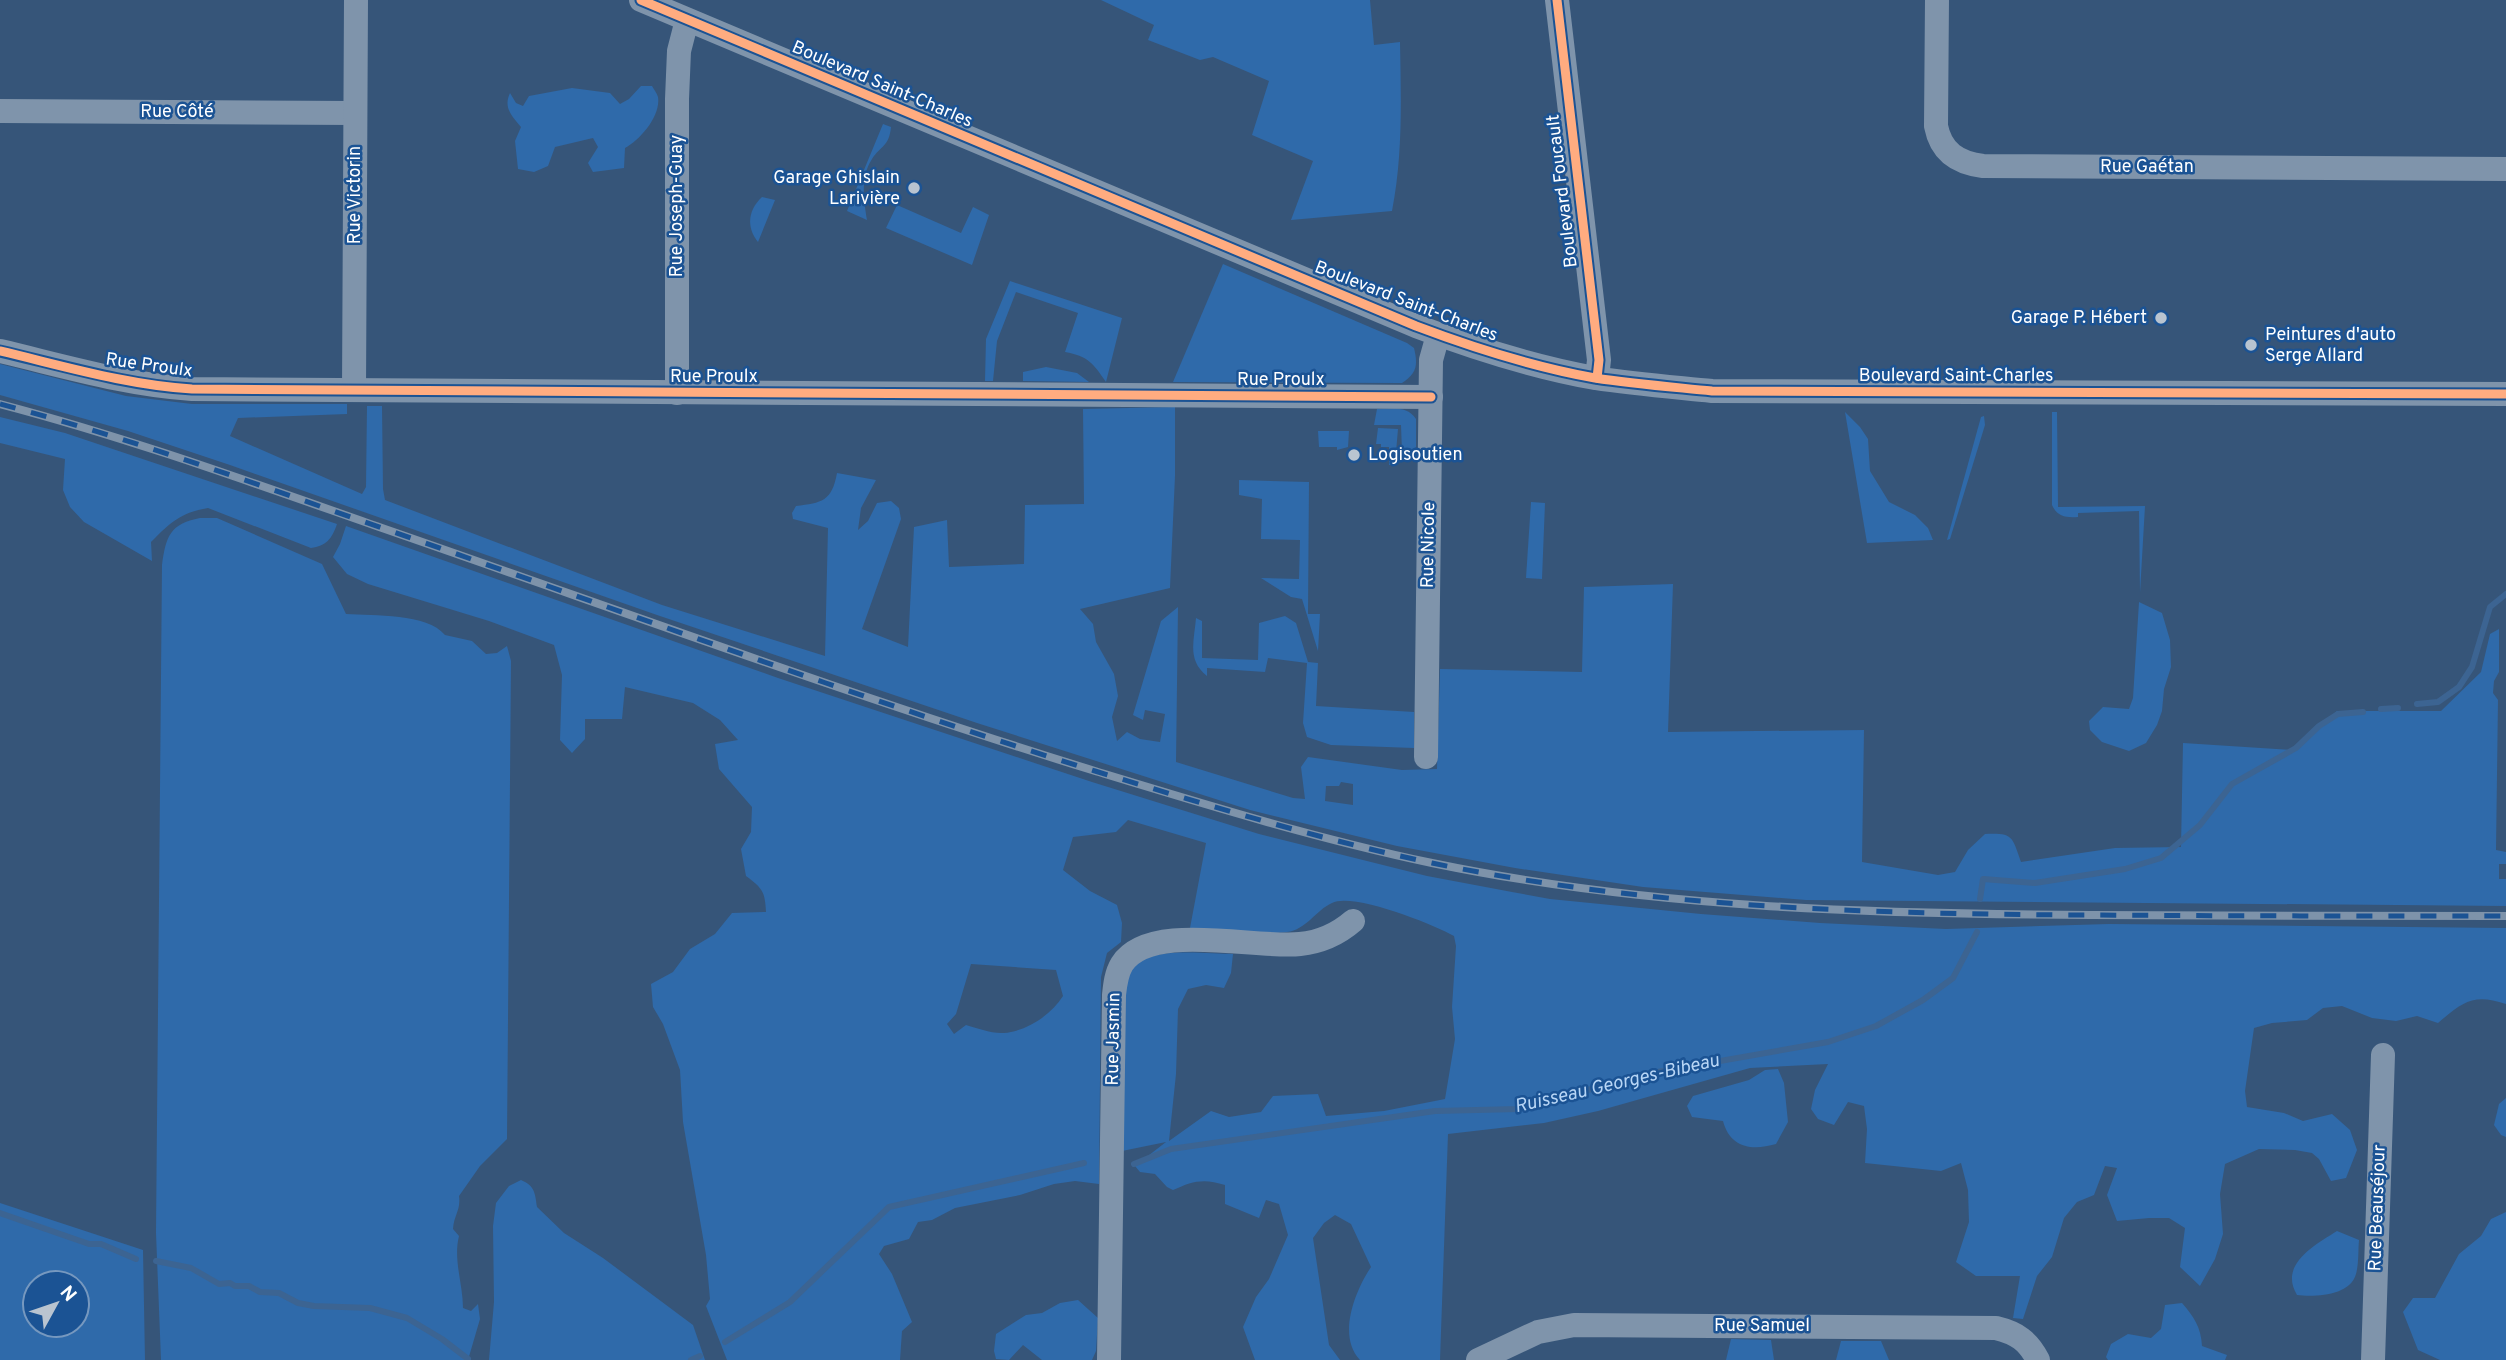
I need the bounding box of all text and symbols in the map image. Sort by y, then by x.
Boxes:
street label: Boulevard Saint-Charles [788,36,976,134]
street label: Rue Côté [140,101,214,124]
street label: Boulevard Foucault [1542,113,1584,269]
street label: Rue Joseph-Guay [666,135,689,277]
street label: Rue Victorin [344,146,367,244]
street label: Rue Gaétan [2100,156,2194,179]
place label: Garage Ghislain Larivière [773,167,900,211]
marker: Garage Ghislain Larivière [906,180,922,196]
street label: Boulevard Saint-Charles [1311,256,1501,348]
place label: Garage P. Hébert [2011,307,2147,330]
marker: Garage P. Hébert [2153,310,2169,326]
place label: Peintures d'auto Serge Allard [2265,324,2396,368]
marker: Peintures d'auto Serge Allard [2243,337,2259,353]
street label: Rue Proulx [104,349,194,383]
street label: Boulevard Saint-Charles [1859,365,2053,388]
street label: Rue Proulx [670,366,758,389]
street label: Rue Proulx [1237,369,1325,392]
place label: Logisoutien [1368,444,1463,467]
marker: Logisoutien [1346,447,1362,463]
street label: Rue Nicole [1417,502,1441,588]
street label: Rue Jasmin [1102,992,1126,1086]
water label: Ruisseau Georges-Bibeau [1512,1049,1722,1119]
street label: Rue Beauséjour [2364,1144,2392,1272]
north arrow [21,1269,91,1339]
text: N [54,1281,81,1307]
street label: Rue Samuel [1714,1315,1810,1338]

